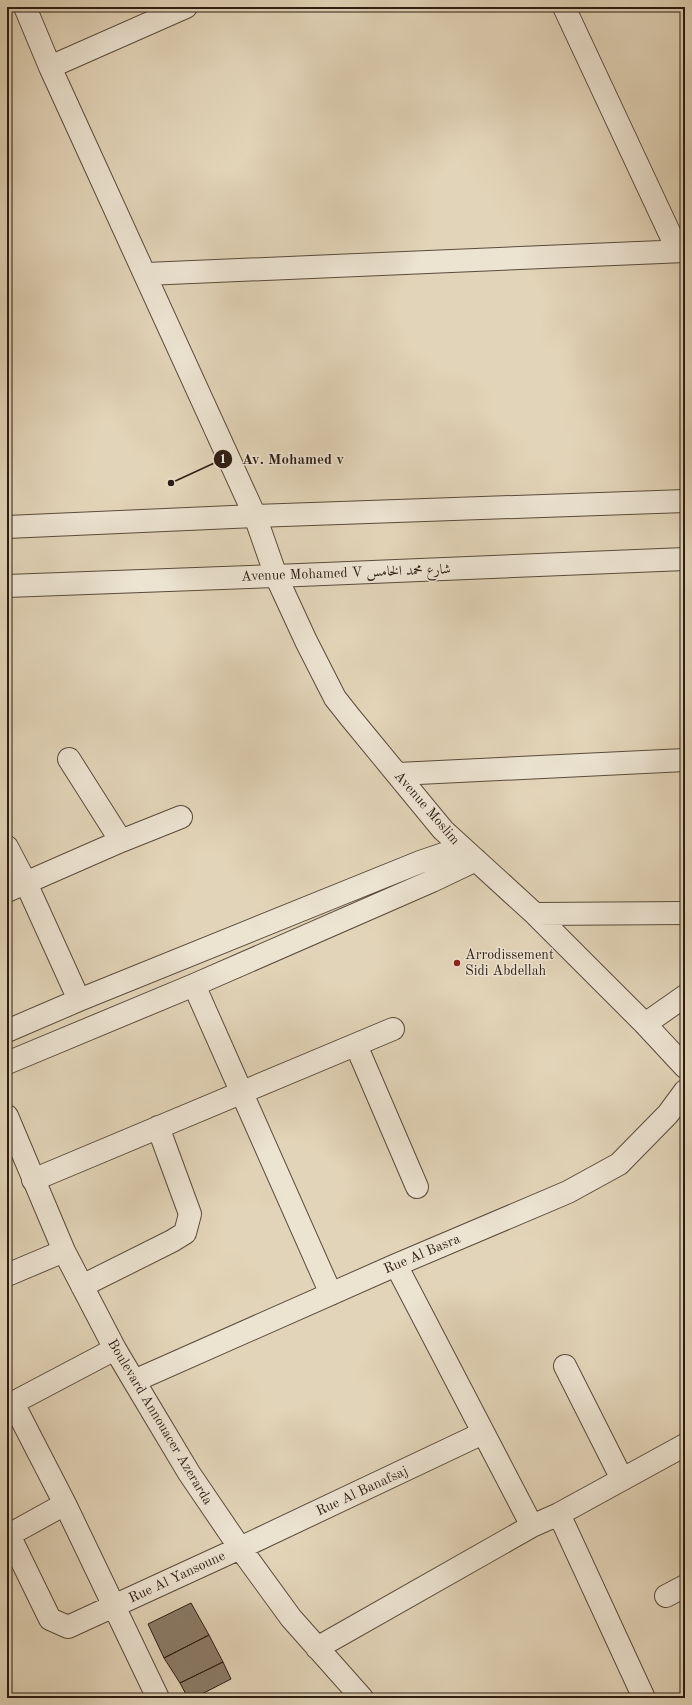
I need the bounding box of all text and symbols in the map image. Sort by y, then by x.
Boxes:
callout: Av. Mohamed v [213,446,352,473]
text: Av. Mohamed v [242,453,344,468]
text: 1 [220,454,226,466]
street label: Avenue Mohamed V شارع محمد الخامس [241,562,451,588]
street label: Avenue Moslim [392,769,462,847]
place label: Arrodissement Sidi Abdellah [465,948,554,978]
marker: Arrodissement Sidi Abdellah [452,958,462,968]
street label: Rue Al Basra [382,1232,462,1276]
street label: Boulevard Annouacer Azerarda [105,1337,215,1507]
street label: Rue Al Banafsaj [314,1464,410,1518]
street label: Rue Al Yansoune [127,1549,227,1605]

